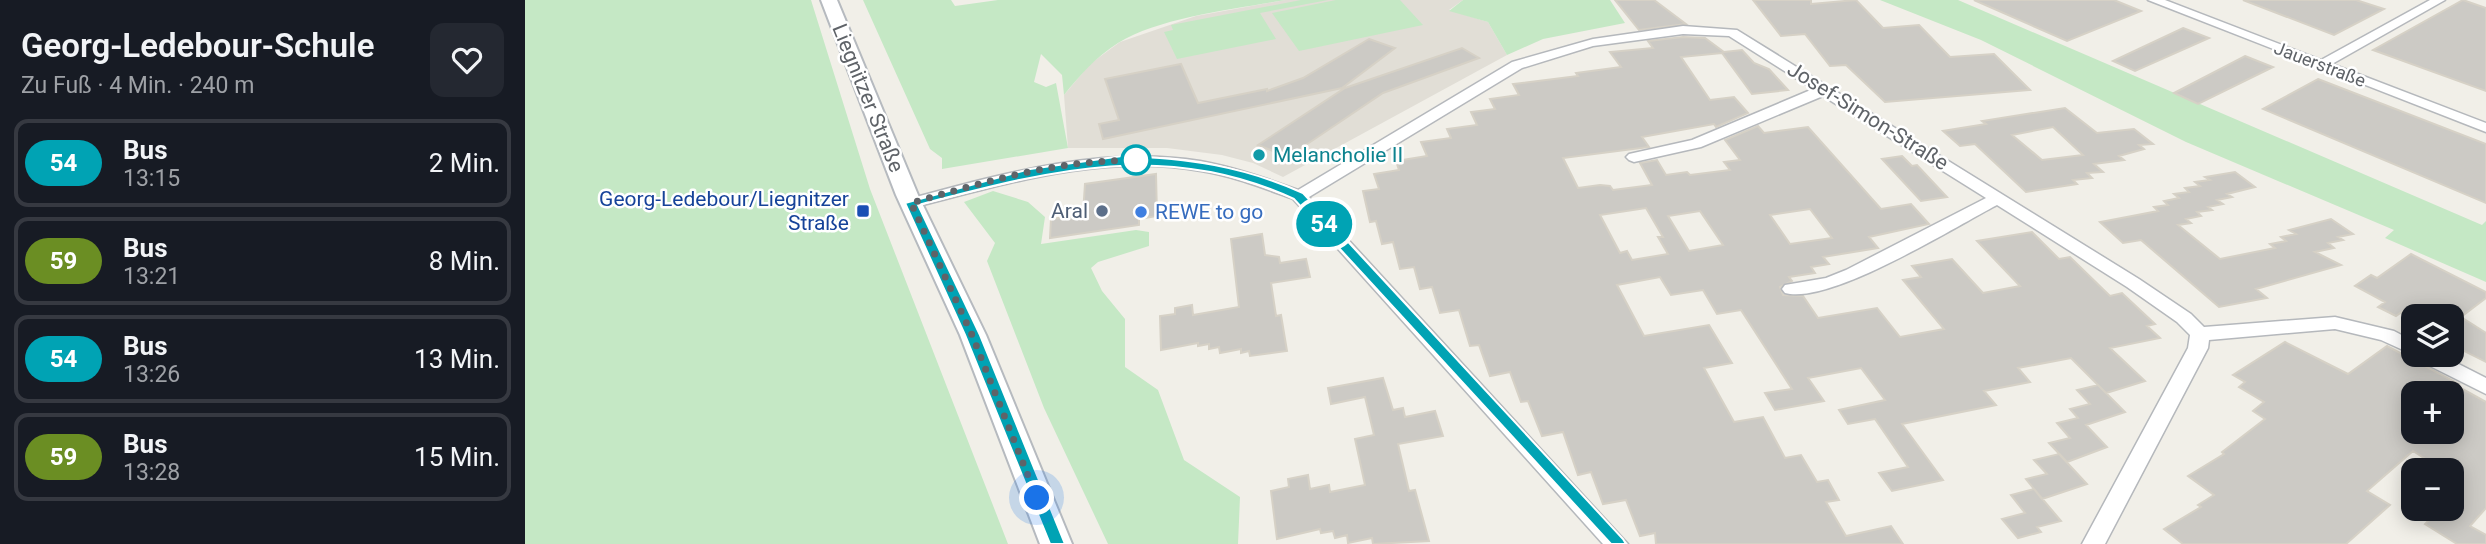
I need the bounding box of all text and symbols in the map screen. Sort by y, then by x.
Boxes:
street label: Liegnitzer Straße [827,20,909,176]
button: heart [430,23,504,97]
text: Georg-Ledebour-Schule [21,26,374,65]
street label: Jauerstraße [2271,37,2369,91]
street label: Josef-Simon-Straße [1783,57,1953,175]
text: Zu Fuß · 4 Min. · 240 m [21,72,254,99]
text: Bus [123,135,168,165]
place label: Melancholie II [1273,143,1403,167]
unlabelled marker [1121,145,1151,175]
marker: Melancholie II [1251,147,1267,163]
text: 2 Min. [429,148,500,178]
text: 54 [50,149,77,177]
text: 13:15 [123,165,180,192]
place label: Georg-Ledebour/Liegnitzer Straße [599,187,849,235]
place label: Aral [1051,199,1088,223]
place label: REWE to go [1155,200,1263,224]
line badge: 54 [1293,201,1355,247]
marker: Georg-Ledebour/Liegnitzer Straße [855,203,871,219]
marker: Aral [1094,203,1110,219]
marker: REWE to go [1133,204,1149,220]
text: 54 [1310,210,1338,238]
text: Bus [123,233,168,263]
text: 8 Min. [429,246,500,276]
text: 59 [50,247,77,275]
text: 13:21 [123,263,180,290]
map controls [2401,304,2464,521]
button: layers [2401,304,2464,367]
text: Bus [123,331,168,361]
text: 13 Min. [414,344,500,374]
text: 54 [50,345,77,373]
text: 13:26 [123,361,180,388]
button: + [2401,381,2464,444]
text: Bus [123,429,168,459]
text: 15 Min. [414,442,500,472]
text: 59 [50,443,77,471]
button: − [2401,458,2464,521]
text: 13:28 [123,459,180,486]
your location [1019,480,1054,515]

